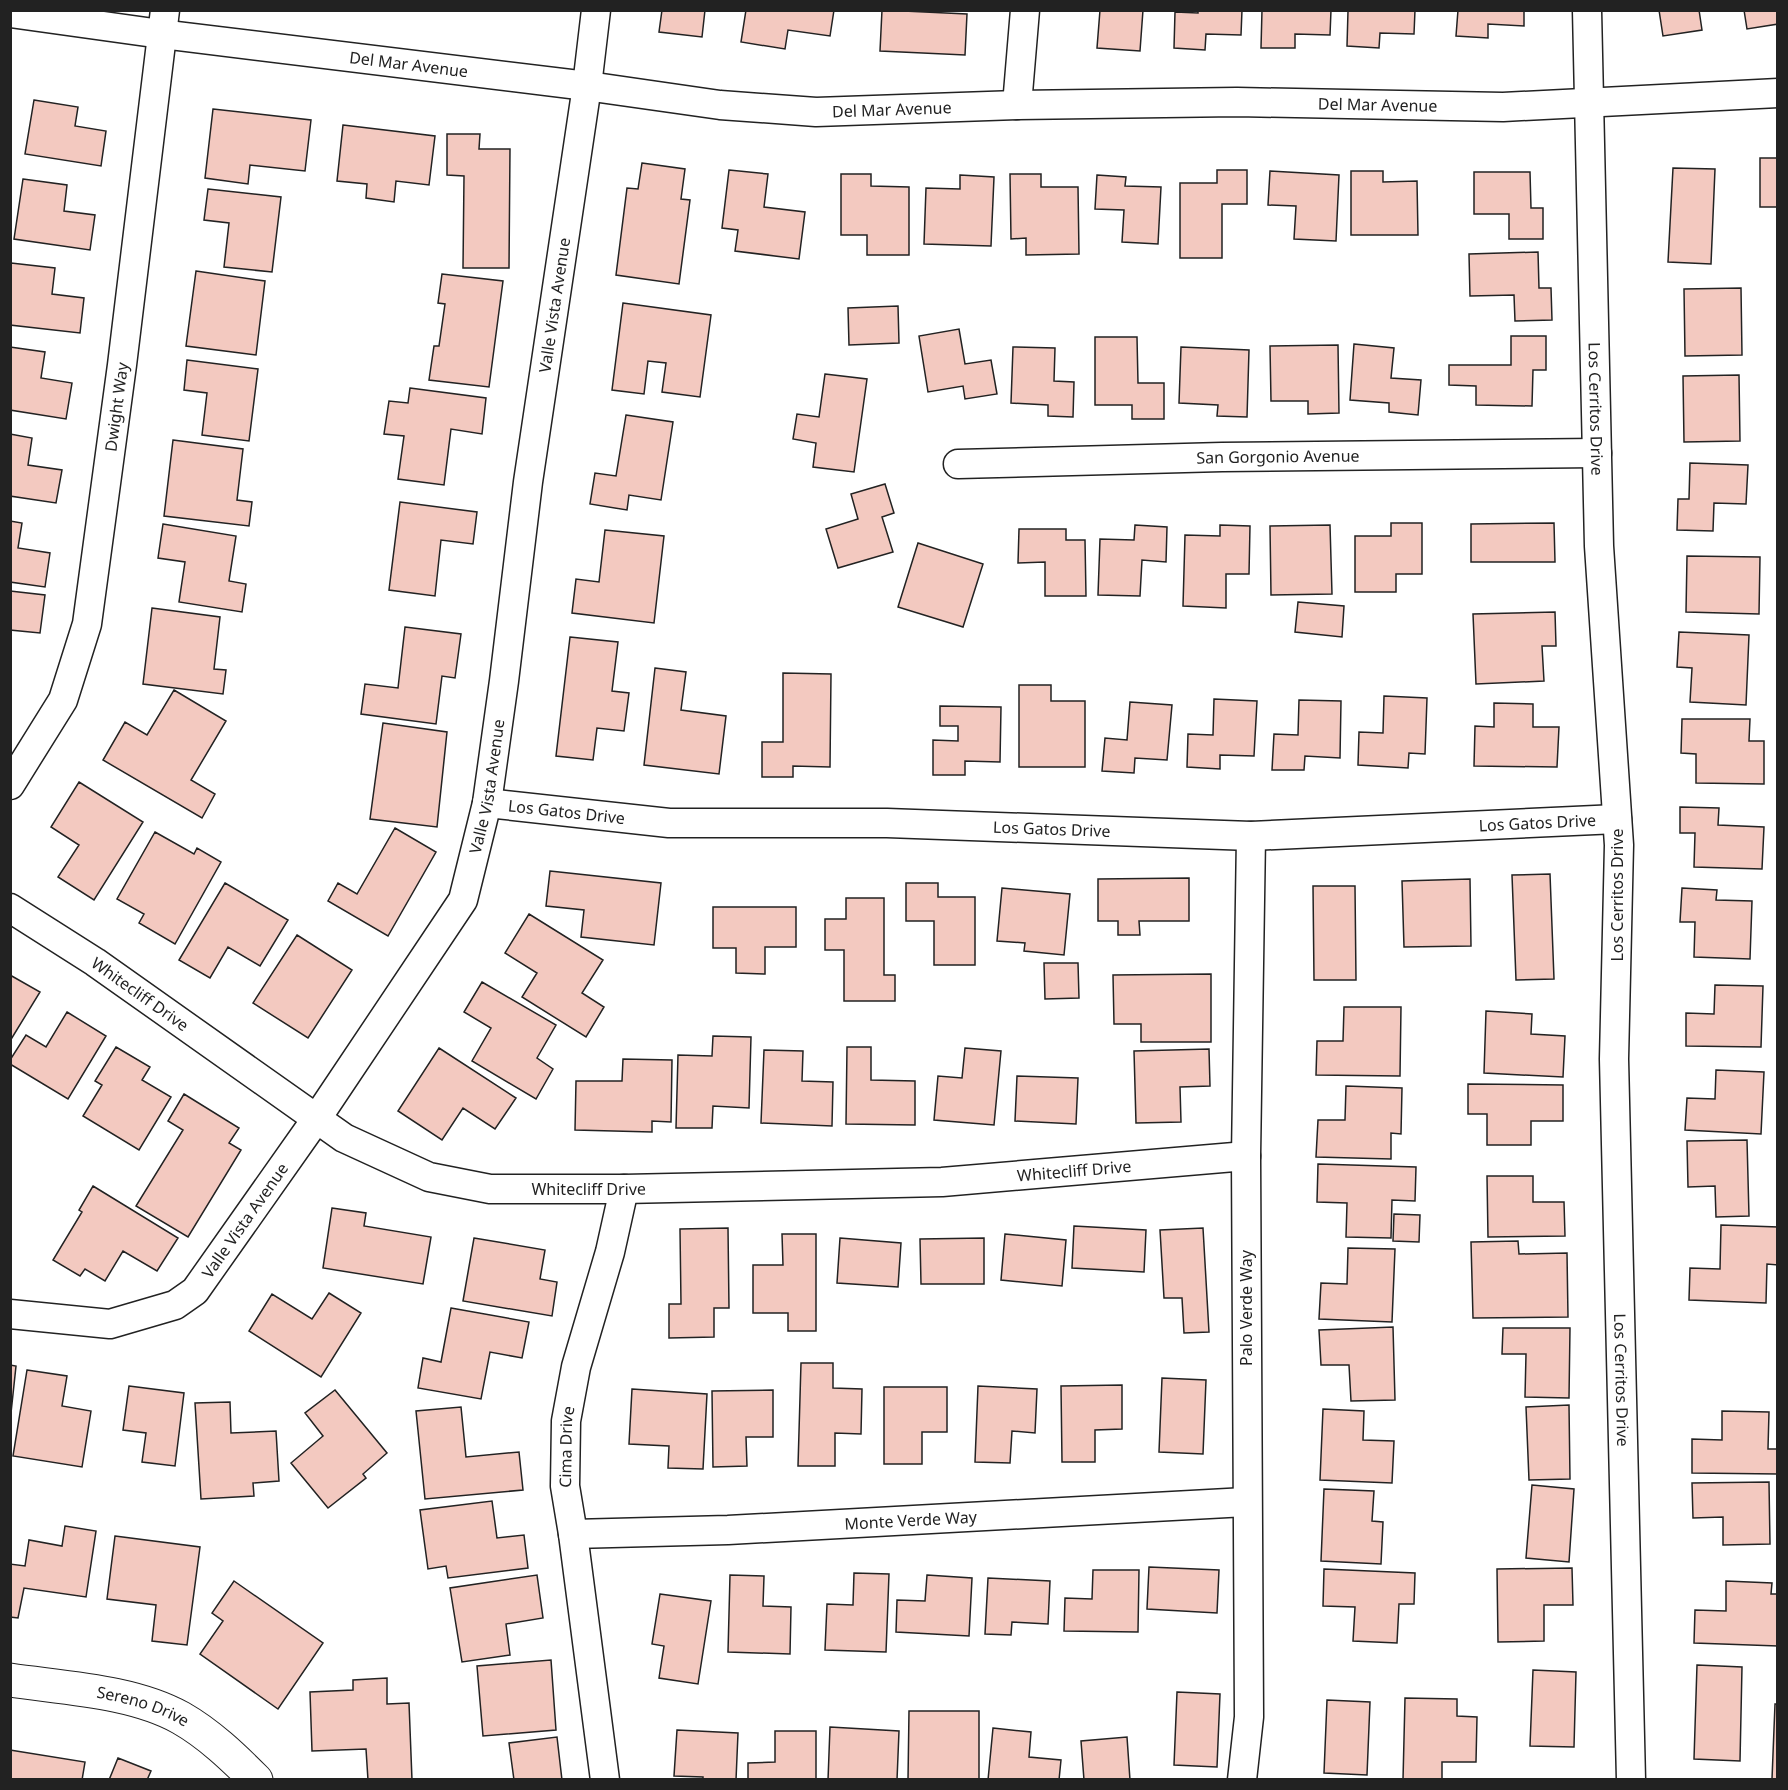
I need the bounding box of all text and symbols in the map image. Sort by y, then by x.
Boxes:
street label: Del Mar Avenue [348,46,469,82]
street label: Del Mar Avenue [1318,93,1438,117]
street label: Del Mar Avenue [832,96,952,122]
street label: Valle Vista Avenue [533,236,575,374]
street label: Los Cerritos Drive [1583,342,1608,476]
street label: Dwight Way [99,360,133,453]
street label: San Gorgonio Avenue [1196,445,1360,469]
street label: Valle Vista Avenue [464,718,510,856]
street label: Los Gatos Drive [507,794,626,829]
street label: Los Gatos Drive [1478,809,1597,836]
street label: Los Gatos Drive [993,816,1111,842]
street label: Los Cerritos Drive [1606,828,1628,962]
street label: Whitecliff Drive [87,952,193,1036]
street label: Whitecliff Drive [1016,1155,1132,1187]
street label: Valle Vista Avenue [197,1158,293,1282]
street label: Whitecliff Drive [531,1178,646,1200]
street label: Palo Verde Way [1235,1249,1257,1366]
street label: Los Cerritos Drive [1609,1313,1634,1447]
street label: Cima Drive [554,1404,580,1488]
street label: Monte Verde Way [844,1506,978,1535]
street label: Sereno Drive [95,1681,194,1732]

